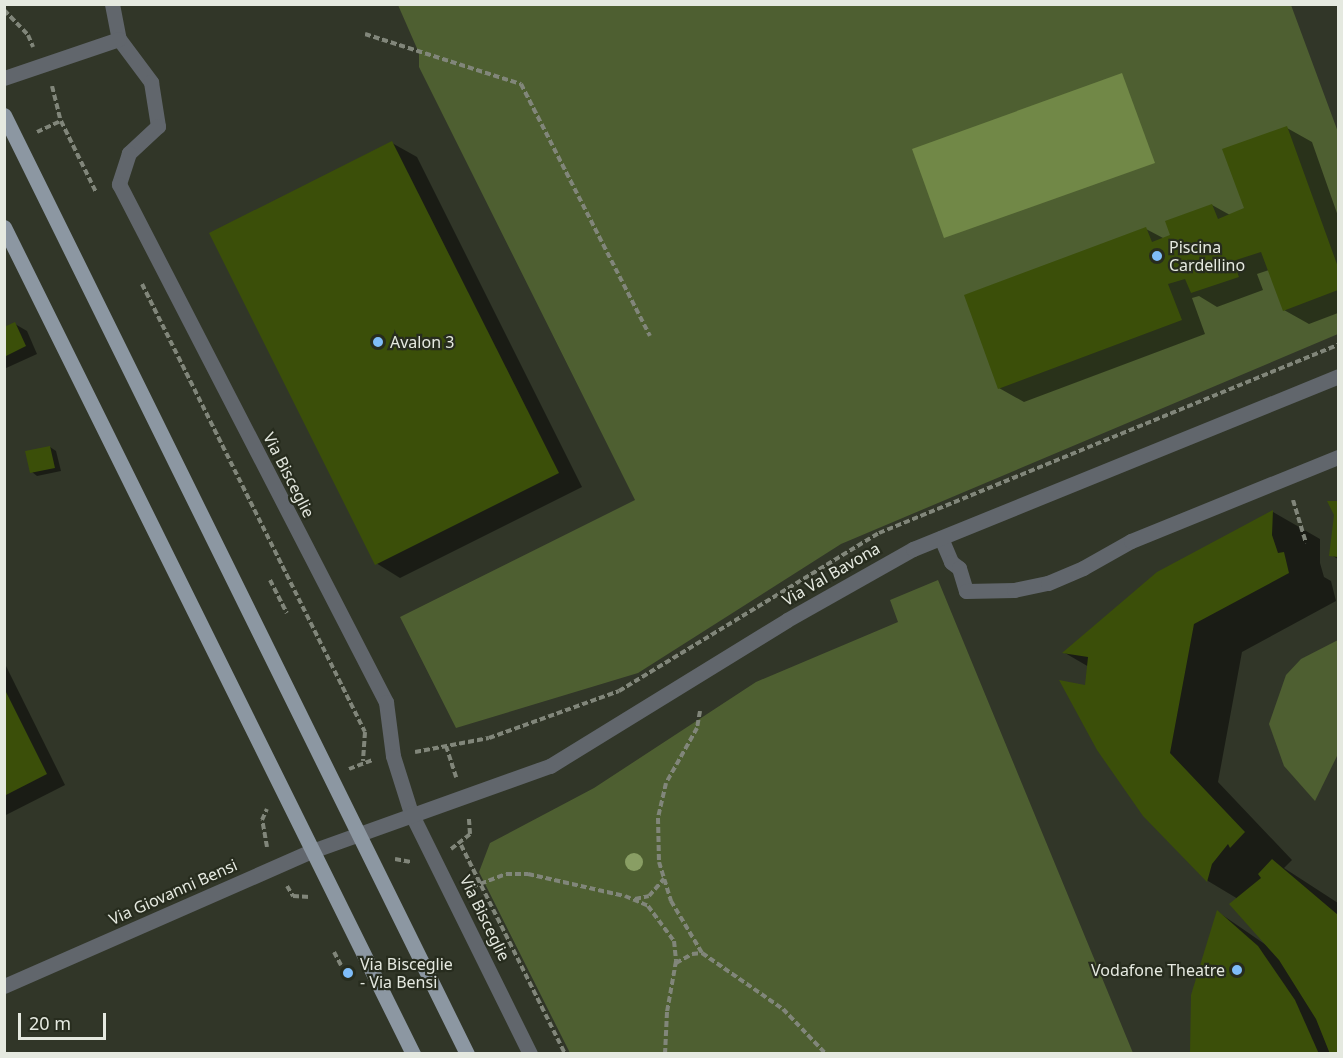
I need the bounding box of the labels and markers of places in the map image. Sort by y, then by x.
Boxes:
place label: Piscina Cardellino [1169,237,1245,275]
marker: Piscina Cardellino [1150,249,1164,263]
place label: Avalon 3 [390,332,454,352]
marker: Avalon 3 [371,335,385,349]
place label: Via Bisceglie - Via Bensi [360,954,453,992]
place label: Vodafone Theatre [1091,960,1225,980]
marker: Vodafone Theatre [1230,963,1244,977]
marker: Via Bisceglie - Via Bensi [341,966,355,980]

